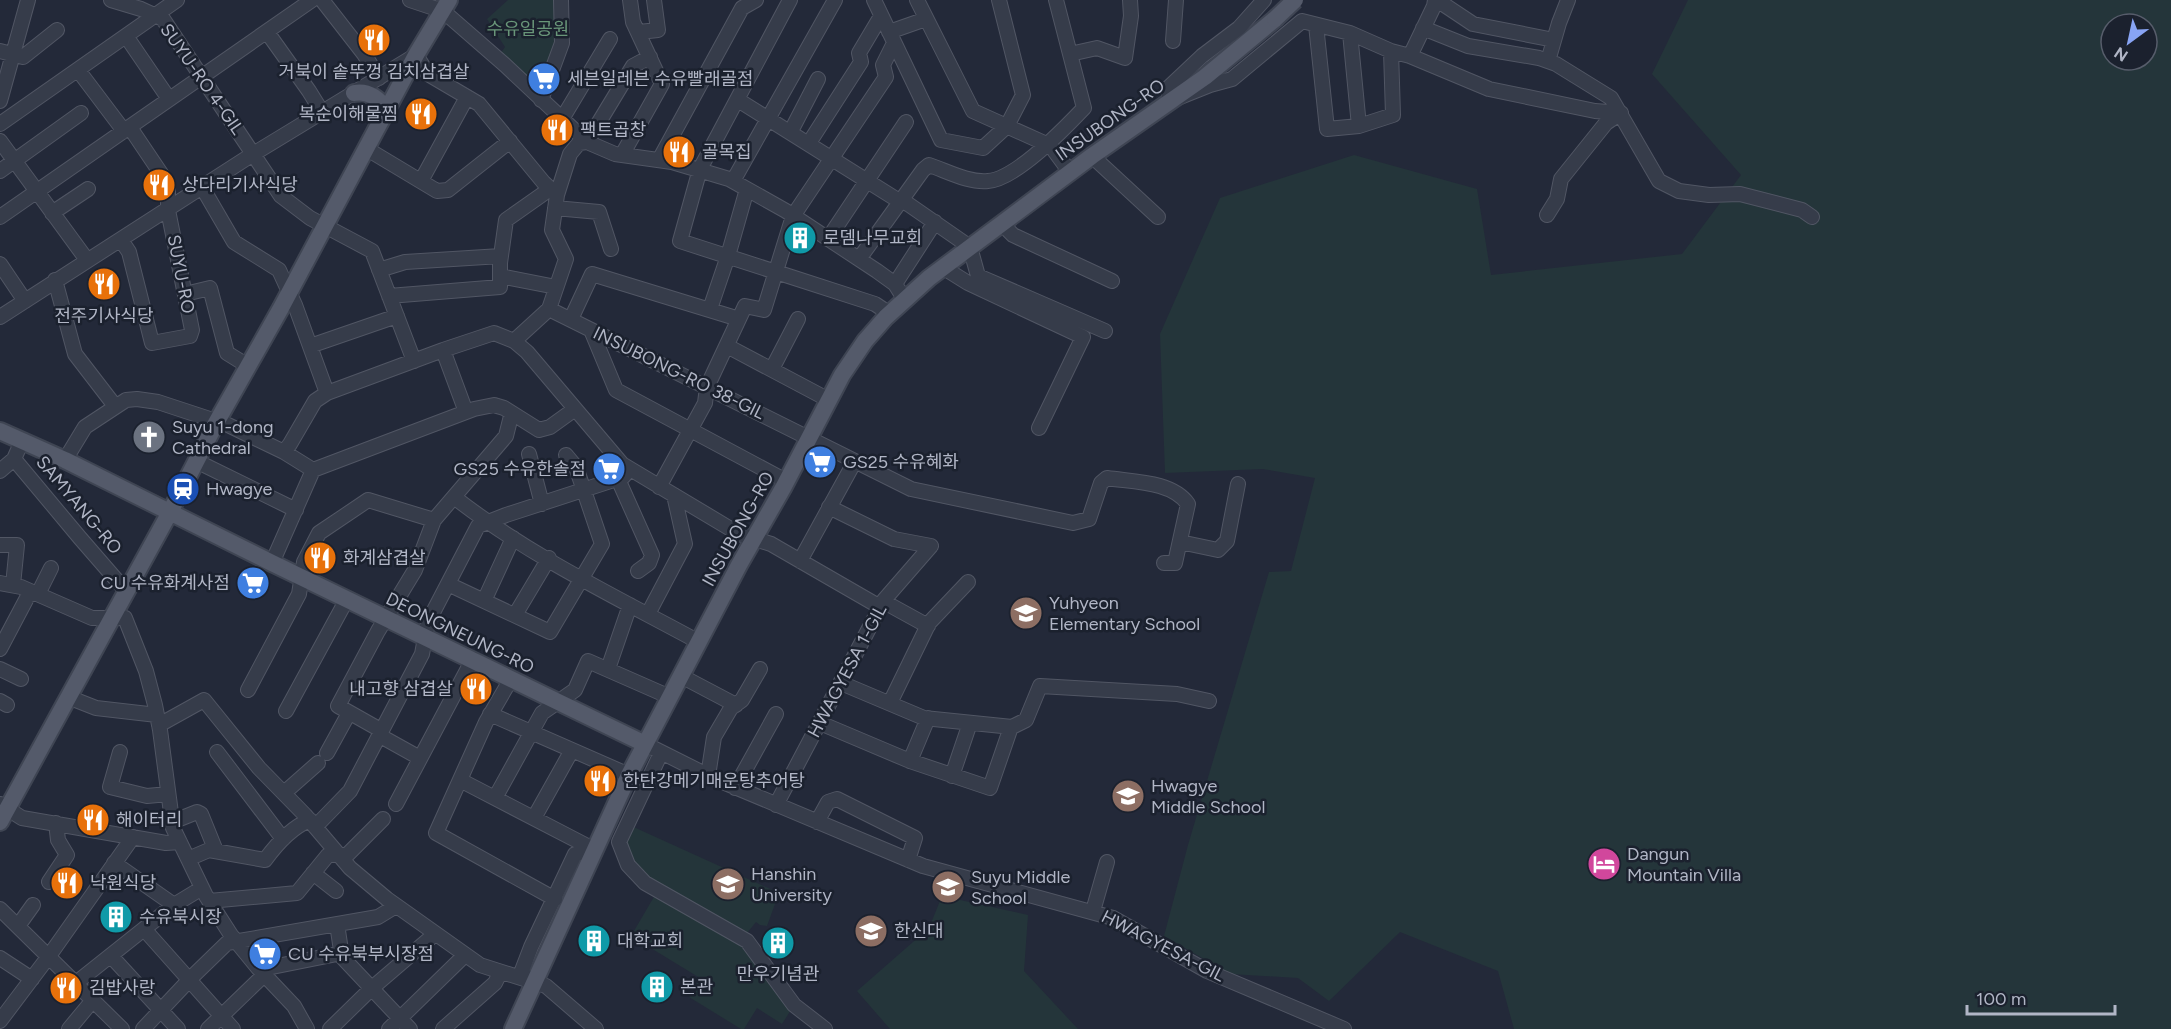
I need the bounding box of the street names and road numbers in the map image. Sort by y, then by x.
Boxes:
street label: SUYU-RO 4-GIL [156,19,249,139]
street label: INSUBONG-RO [1051,74,1169,166]
street label: SUYU-RO [163,233,199,315]
street label: INSUBONG-RO 38-GIL [590,322,769,424]
street label: SAMYANG-RO [31,451,127,559]
street label: INSUBONG-RO [697,468,779,590]
street label: DEONGNEUNG-RO [382,588,538,678]
street label: HWAGYESA 1-GIL [803,600,892,741]
street label: HWAGYESA-GIL [1098,905,1229,987]

